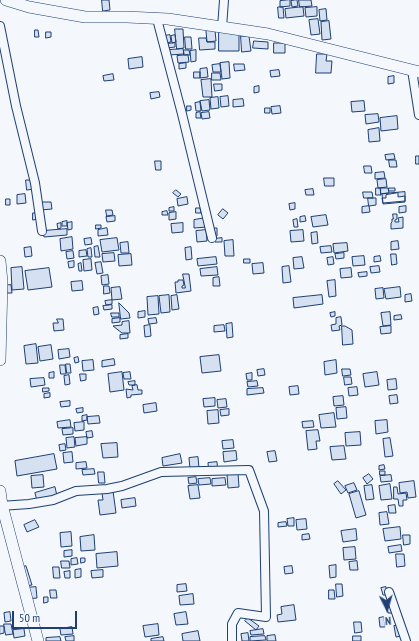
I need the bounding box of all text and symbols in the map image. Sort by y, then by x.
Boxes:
north arrow [367,589,407,629]
scale bar [14,603,79,629]
text: 50 m [19,610,40,625]
text: N [384,614,392,628]

